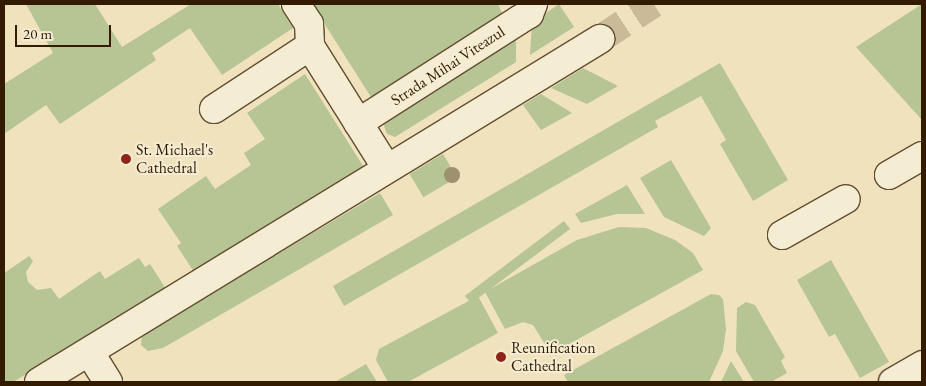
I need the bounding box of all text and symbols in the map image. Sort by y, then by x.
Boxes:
scale bar [18,15,114,47]
street label: Strada Mihai Viteazul [387,22,509,110]
text: 20 m [23,24,52,43]
place label: St. Michael's Cathedral [136,140,213,178]
marker: St. Michael's Cathedral [120,153,132,165]
place label: Reunification Cathedral [511,338,596,376]
marker: Reunification Cathedral [495,351,507,363]

